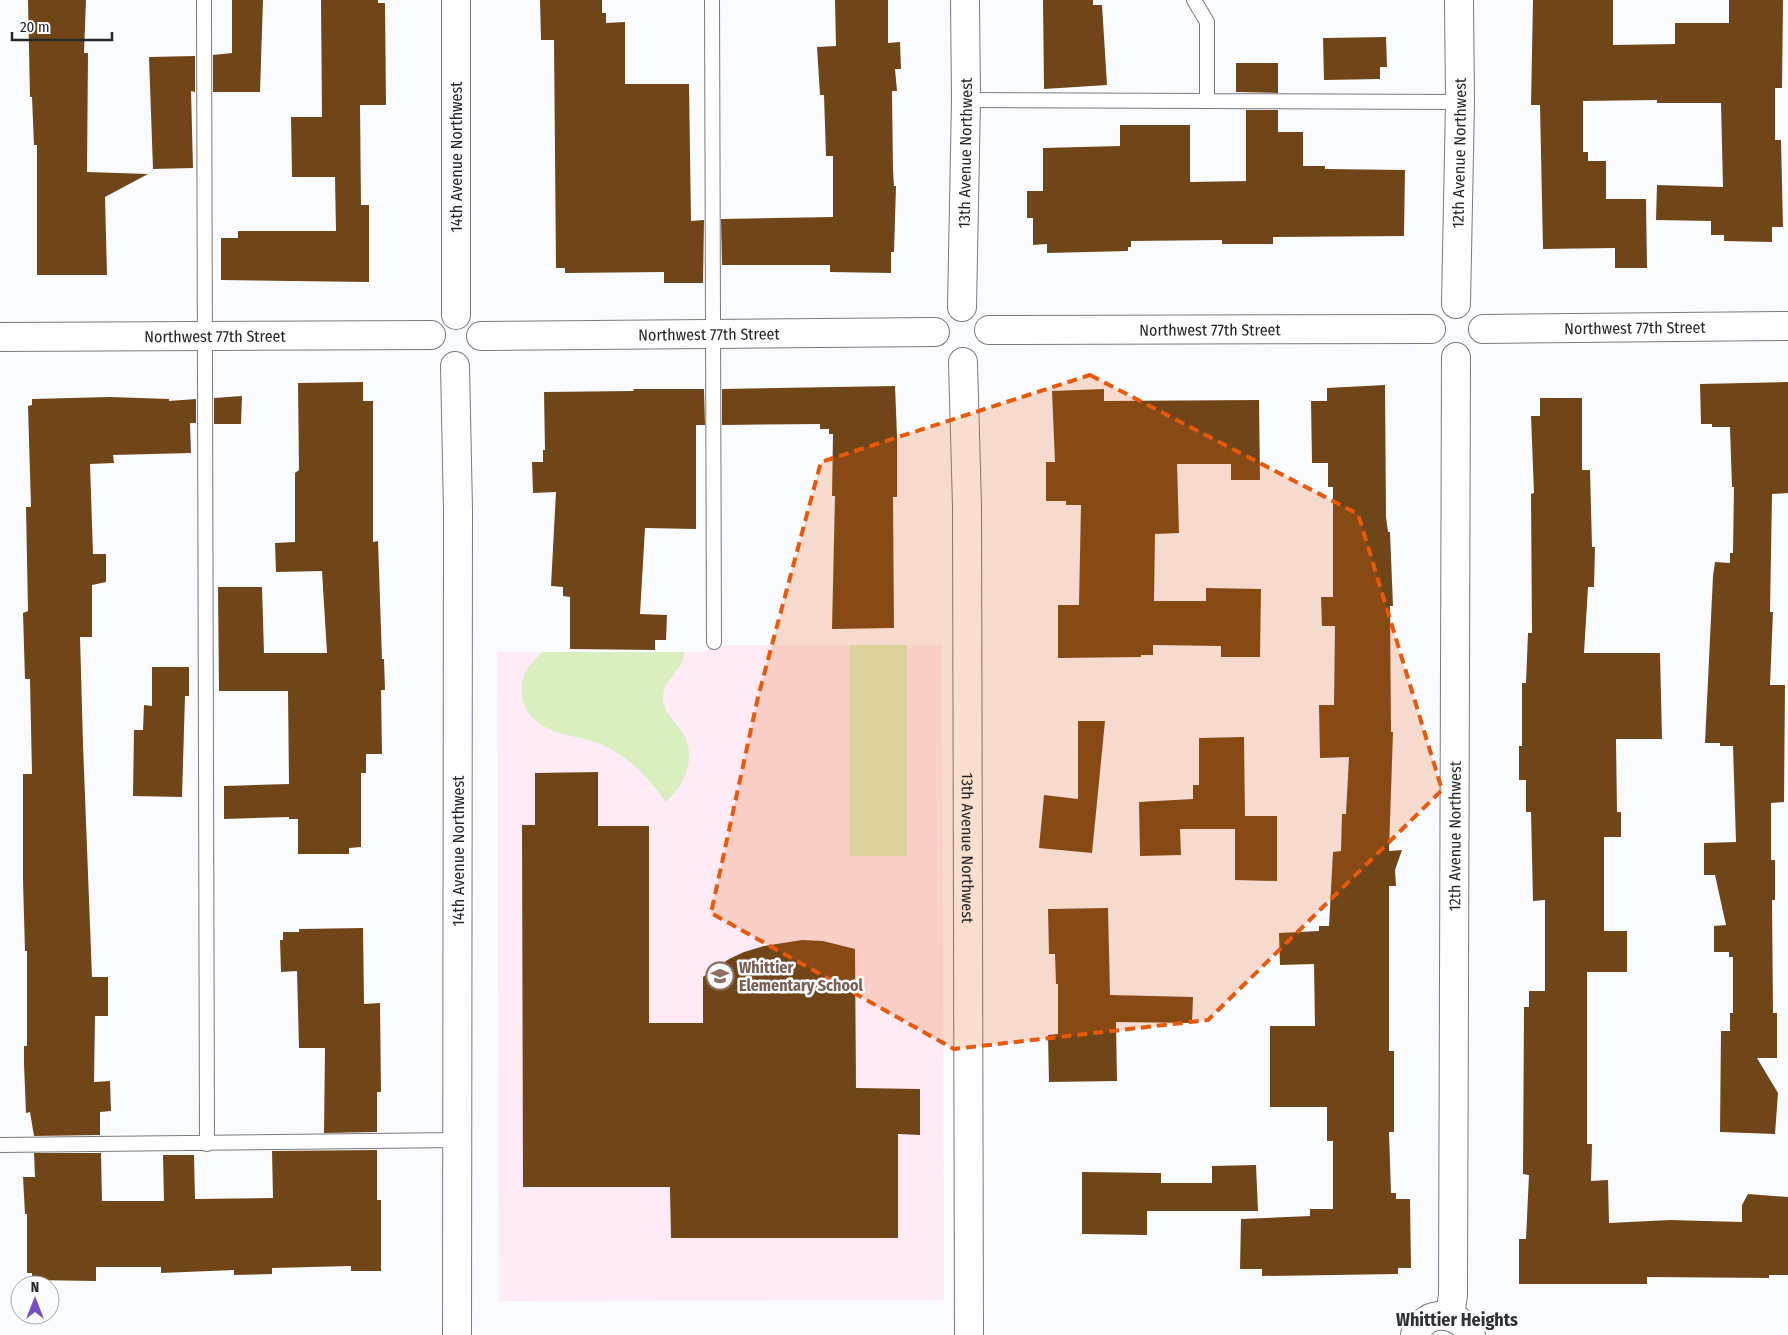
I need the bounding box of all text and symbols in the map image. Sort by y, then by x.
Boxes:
scale bar [12,10,112,42]
text: 20 m [20,18,50,36]
street label: 13th Avenue Northwest [954,77,976,229]
street label: 12th Avenue Northwest [1448,77,1470,228]
street label: 14th Avenue Northwest [447,81,466,233]
street label: Northwest 77th Street [1564,317,1707,338]
street label: Northwest 77th Street [1139,320,1282,339]
street label: Northwest 77th Street [638,324,781,344]
street label: Northwest 77th Street [144,326,287,346]
street label: 12th Avenue Northwest [1445,760,1464,911]
street label: 13th Avenue Northwest [958,773,978,924]
street label: 14th Avenue Northwest [449,775,468,927]
place label: Whittier Elementary School [739,958,864,995]
school or university icon: Whittier Elementary School [705,961,735,991]
north arrow [10,1275,60,1325]
text: N [31,1279,39,1296]
district label: Whittier Heights [1396,1309,1518,1331]

